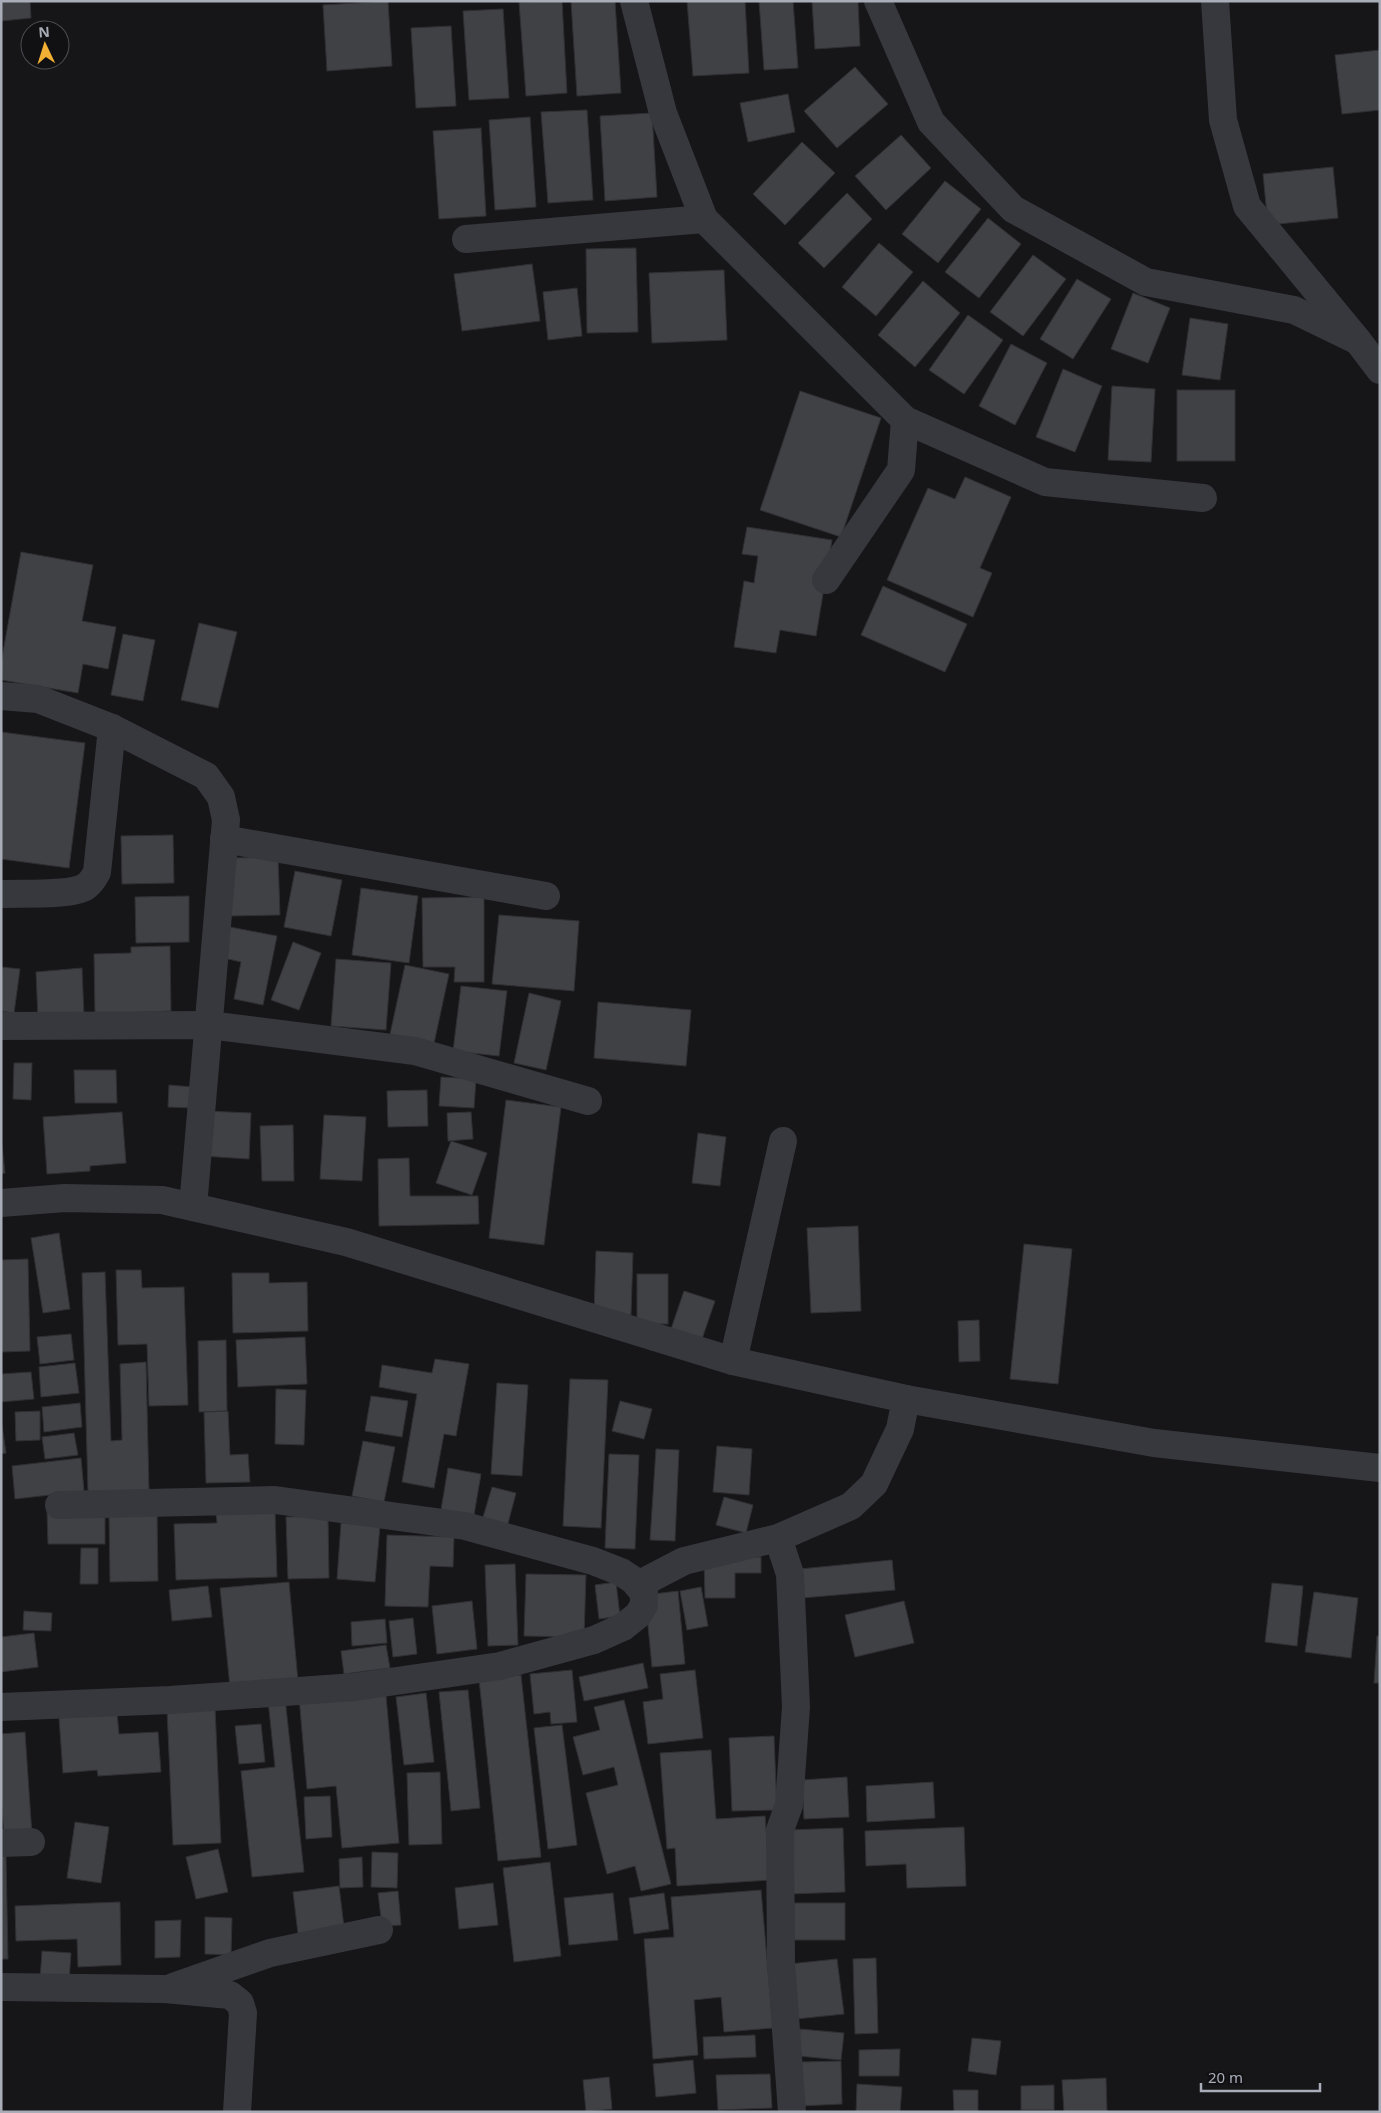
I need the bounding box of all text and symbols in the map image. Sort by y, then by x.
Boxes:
north arrow [20,20,70,70]
text: N [38,22,50,41]
scale bar [1201,2060,1320,2092]
text: 20 m [1208,2067,1243,2087]

